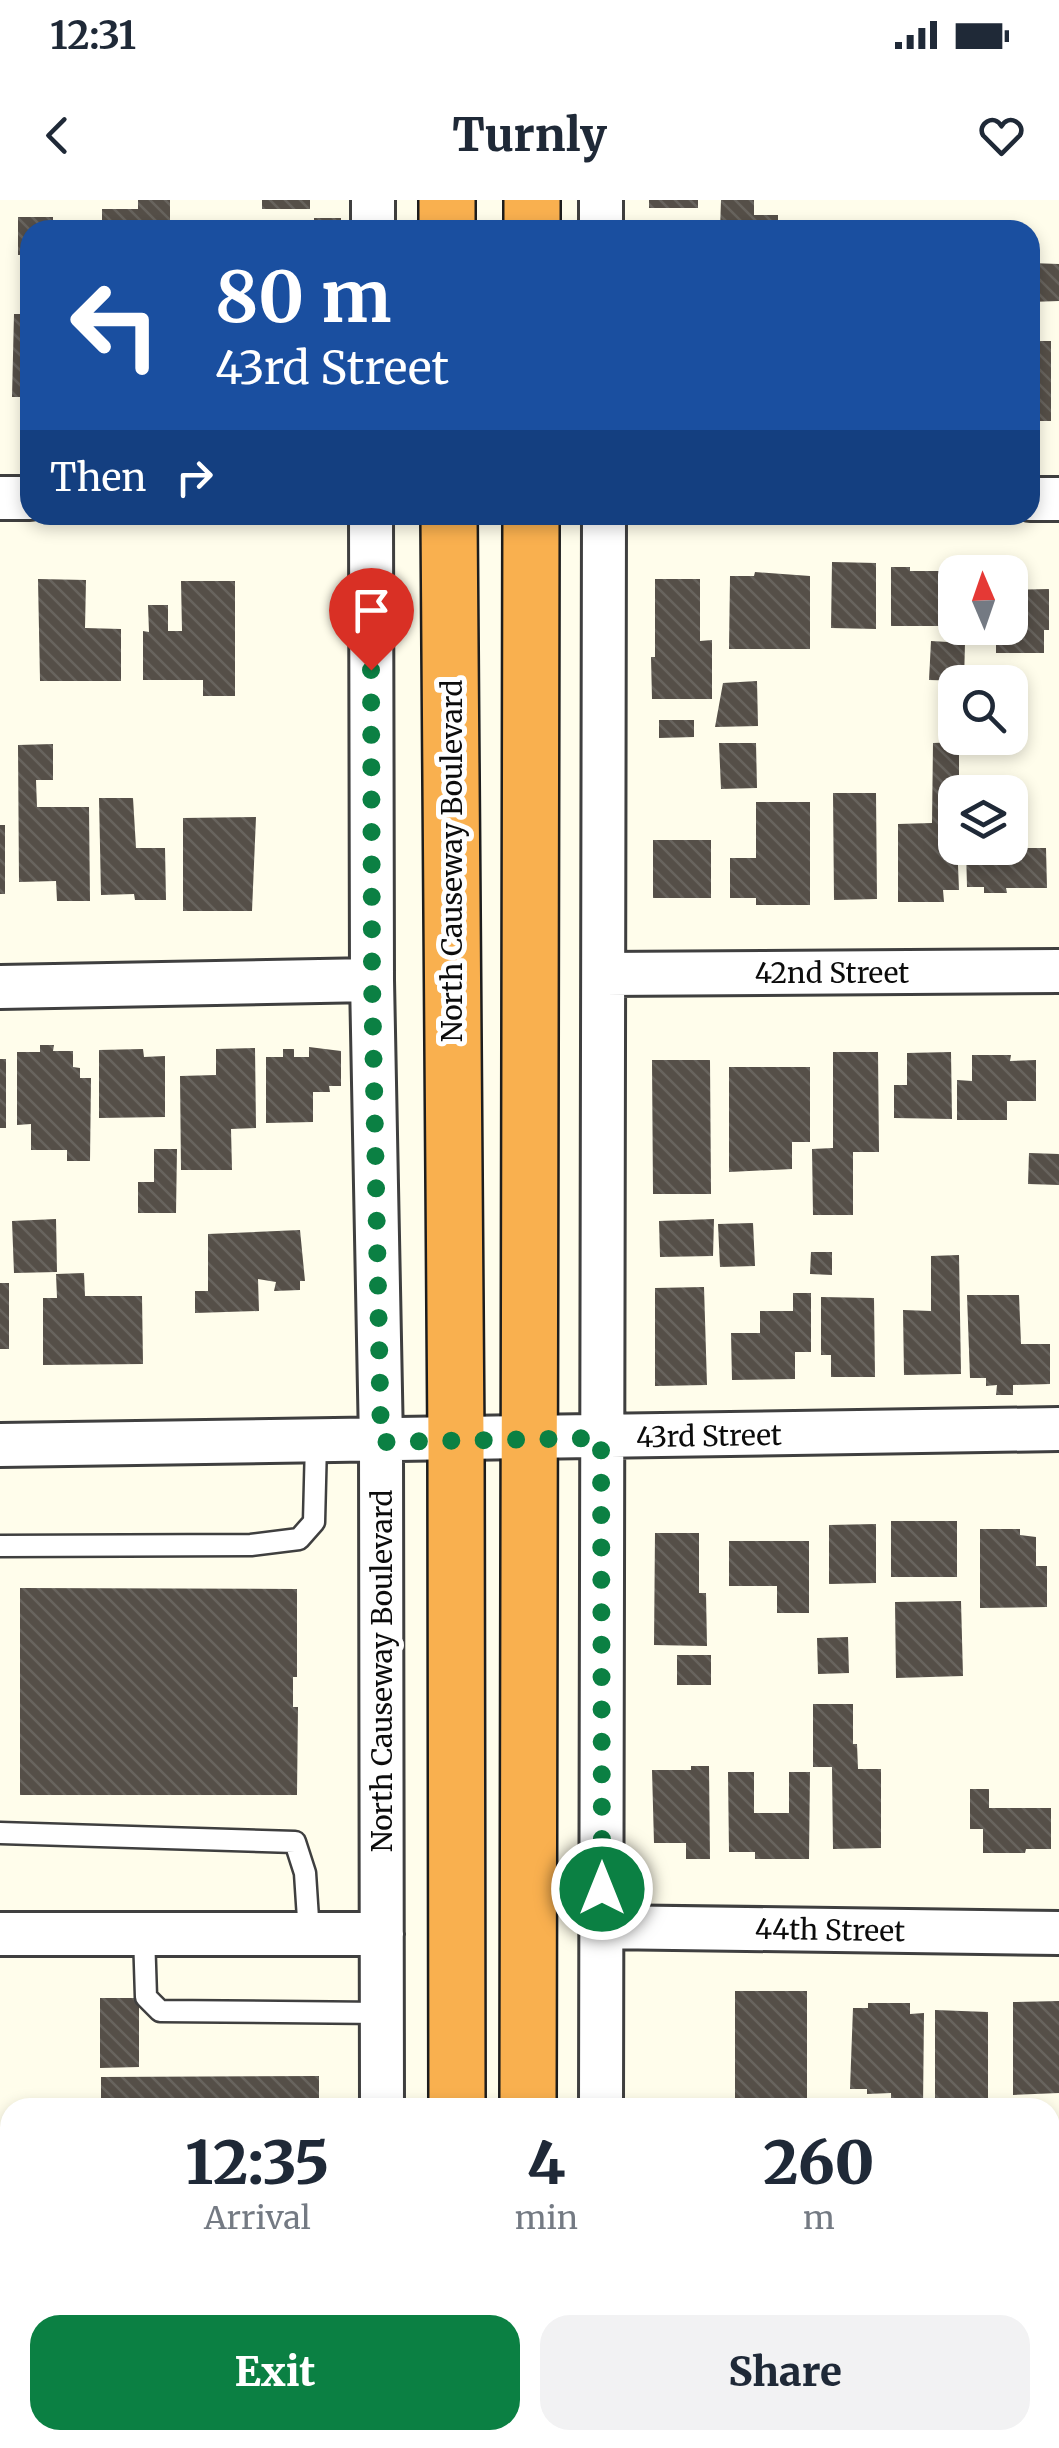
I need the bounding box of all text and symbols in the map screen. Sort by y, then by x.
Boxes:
text: 12:31 [50,12,136,59]
text: Turnly [452,107,607,163]
icon: back [30,108,85,163]
icon: heart [974,108,1029,163]
text: 80 m [215,253,391,341]
icon: left [50,260,180,390]
text: 43rd Street [215,340,449,396]
icon: right [167,450,222,505]
text: Then [50,454,147,501]
north arrow [938,555,1028,645]
map controls [938,555,1028,865]
pin [329,568,414,671]
icon: arrive [344,583,399,638]
button: search [938,665,1028,755]
street label: North Causeway Boulevard [434,680,470,1042]
button: layers [938,775,1028,865]
street label: 42nd Street [755,955,909,991]
street label: 43rd Street [636,1417,782,1455]
street label: North Causeway Boulevard [364,1490,400,1852]
position arrow [550,1837,654,1941]
street label: 44th Street [755,1911,905,1949]
text: 12:35 [185,2125,329,2200]
text: 4 [527,2125,566,2200]
text: 260 [763,2125,875,2200]
text: Arrival [204,2198,311,2238]
text: min [515,2198,578,2238]
text: m [803,2198,835,2238]
button: Exit [30,2315,520,2430]
button: Share [540,2315,1030,2430]

